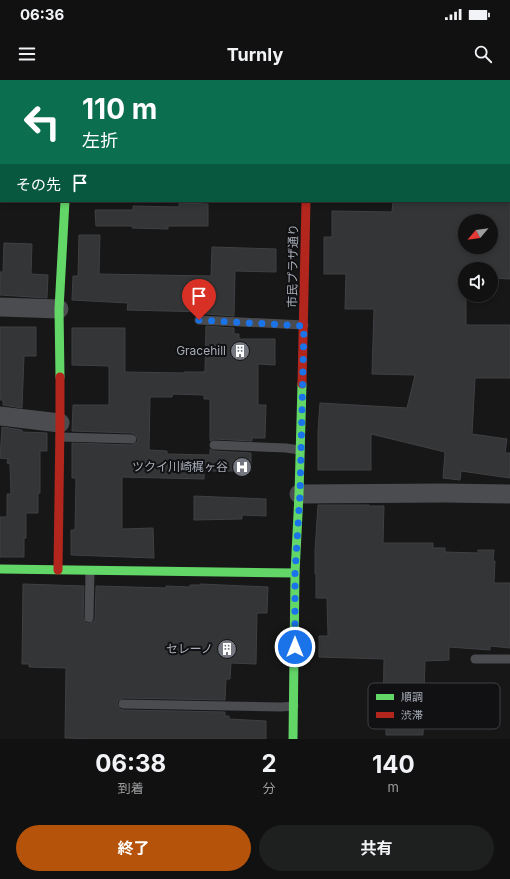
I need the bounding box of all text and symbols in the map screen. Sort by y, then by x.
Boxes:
text: 06:36 [20,5,64,24]
icon: menu [16,43,38,65]
icon: search [472,43,494,65]
text: Turnly [227,44,283,65]
text: 110 m [82,92,157,126]
icon: left [16,96,68,148]
text: 左折 [82,130,118,151]
icon: arrive [69,172,91,194]
text: その先 [16,175,61,194]
north arrow [458,214,498,254]
map controls [458,214,498,302]
street label: 市民プラザ通り [284,224,301,308]
button: sound [458,262,498,302]
pin [182,279,216,320]
icon: arrive [188,285,210,307]
building icon: Gracehill [229,340,251,362]
place label: Gracehill [176,343,226,358]
hospital icon: ツクイ川崎梶ヶ谷 [231,456,253,478]
place label: ツクイ川崎梶ヶ谷 [132,459,228,474]
position arrow [274,626,316,668]
building icon: セレーノ [216,638,238,660]
place label: セレーノ [166,641,213,656]
legend [368,683,500,729]
text: 順調 [401,690,423,704]
text: 渋滞 [401,708,423,722]
text: 06:38 [95,749,166,778]
text: 2 [262,749,277,778]
text: 140 [372,750,415,779]
text: m [388,779,399,795]
text: 到着 [118,780,144,796]
text: 分 [263,780,276,796]
button: 終了 [16,825,251,871]
button: 共有 [259,825,494,871]

